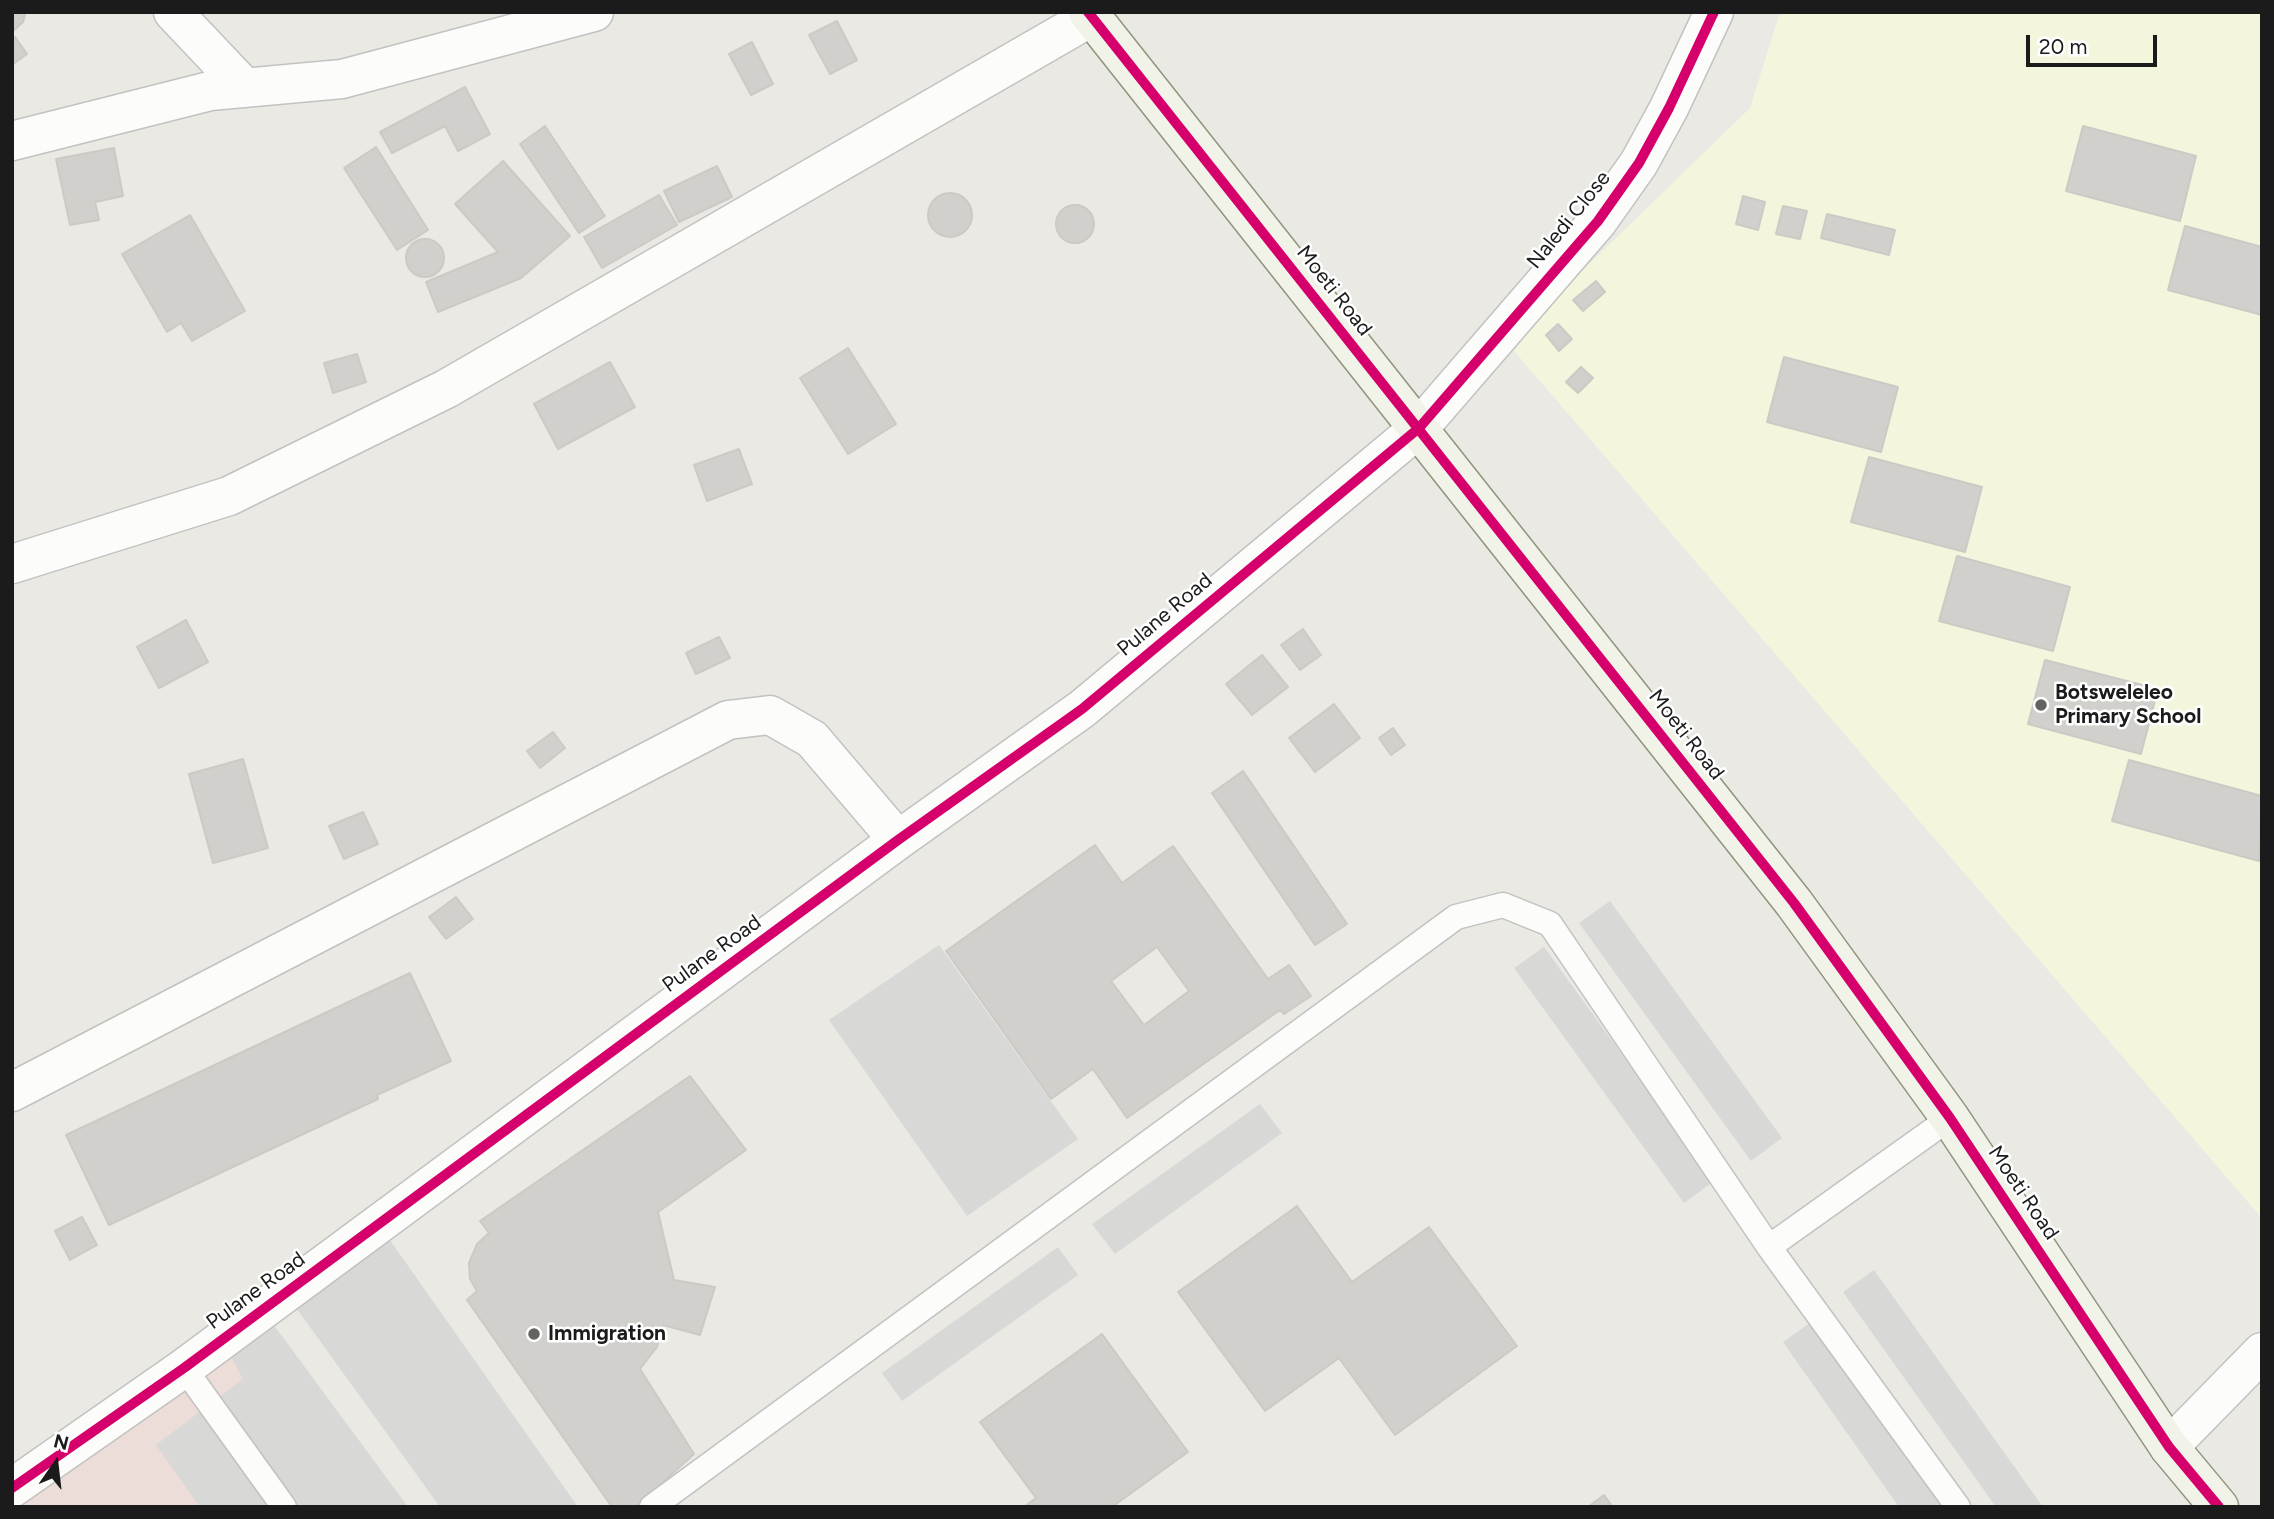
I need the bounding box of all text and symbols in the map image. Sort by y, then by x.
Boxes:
scale bar [2029,21,2160,65]
text: 20 m [2039,34,2087,59]
street label: Naledi Close [1522,166,1616,274]
street label: Moeti Road [1291,241,1377,341]
street label: Pulane Road [1113,568,1217,662]
place label: Botsweleleo Primary School [2055,680,2201,730]
street label: Moeti Road [1643,685,1729,785]
marker: Botsweleleo Primary School [2033,697,2049,713]
street label: Pulane Road [658,910,766,998]
street label: Moeti Road [1982,1141,2064,1245]
street label: Pulane Road [202,1247,310,1335]
place label: Immigration [548,1321,666,1347]
marker: Immigration [526,1326,542,1342]
north arrow [21,1428,91,1498]
text: N [51,1429,71,1455]

